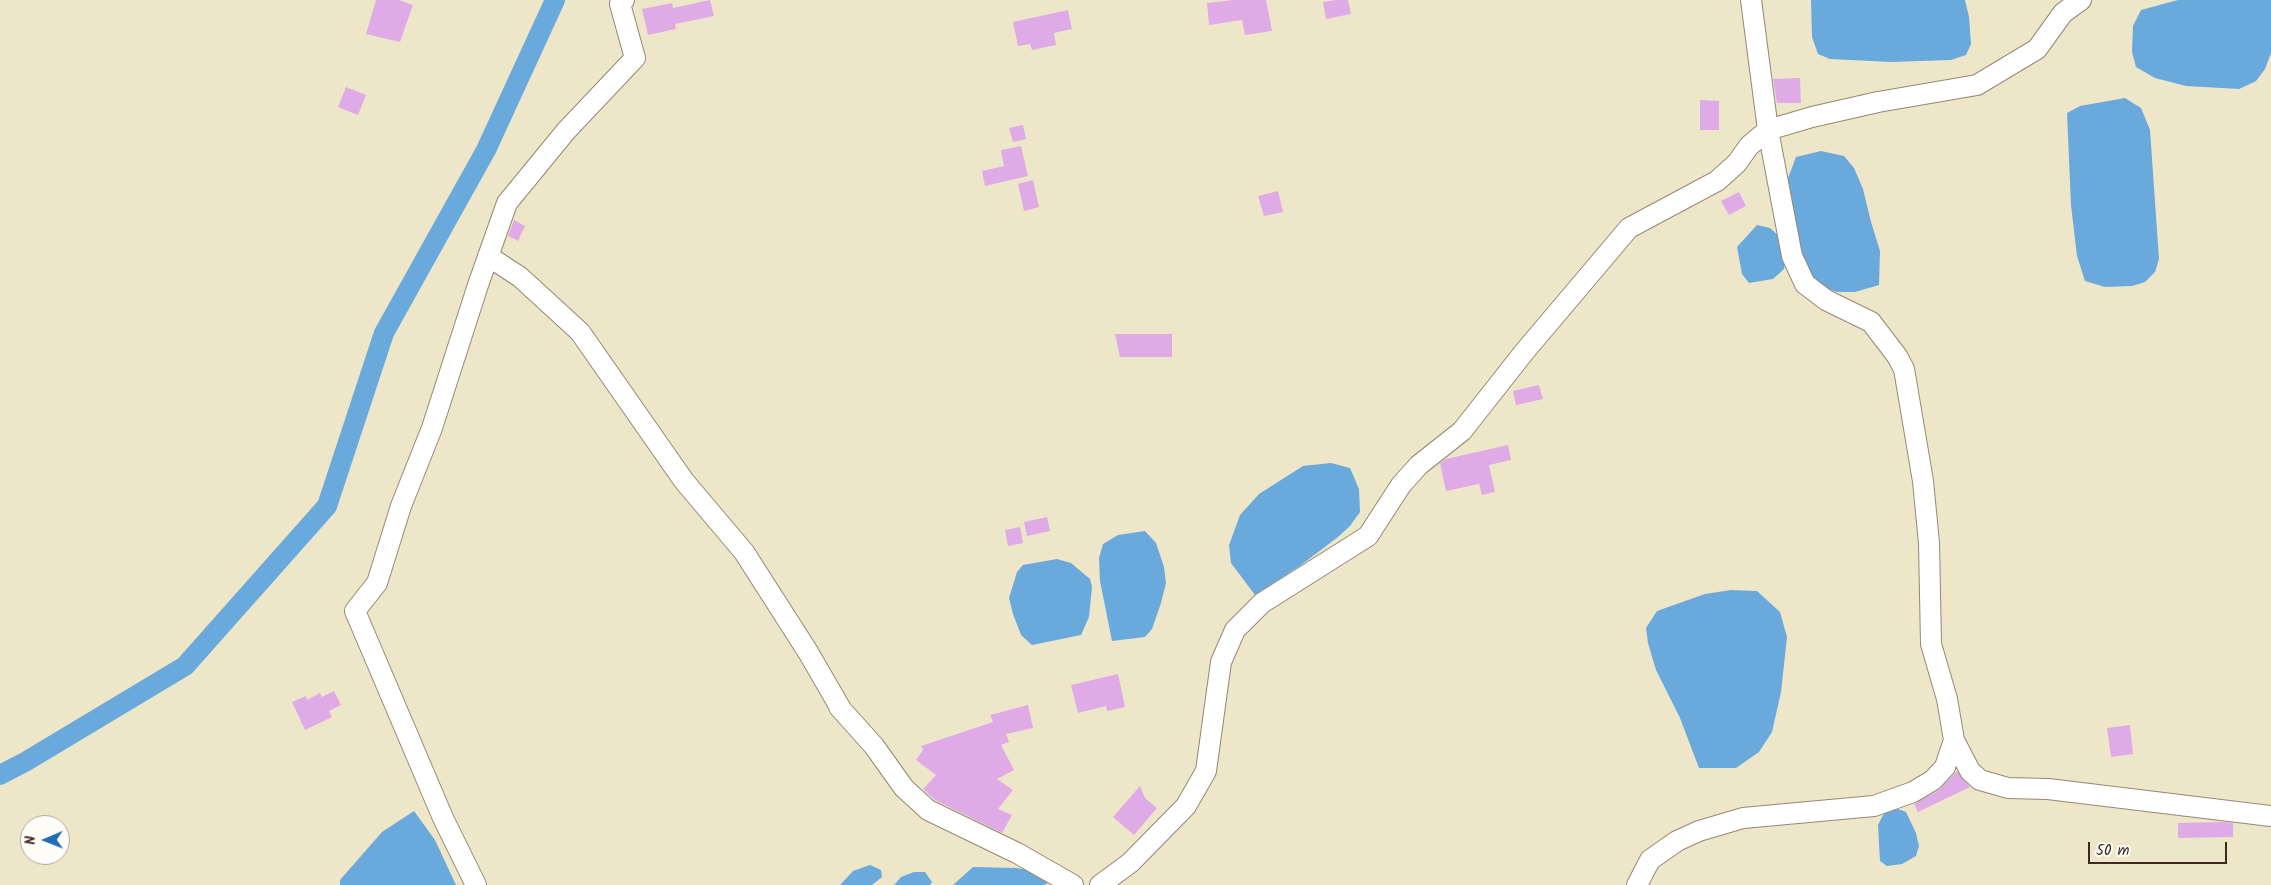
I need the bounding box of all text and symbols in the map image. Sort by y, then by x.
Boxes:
north arrow [20,815,70,865]
scale bar [2091,832,2230,864]
text: N [20,836,42,845]
text: 50 m [2096,839,2130,863]

